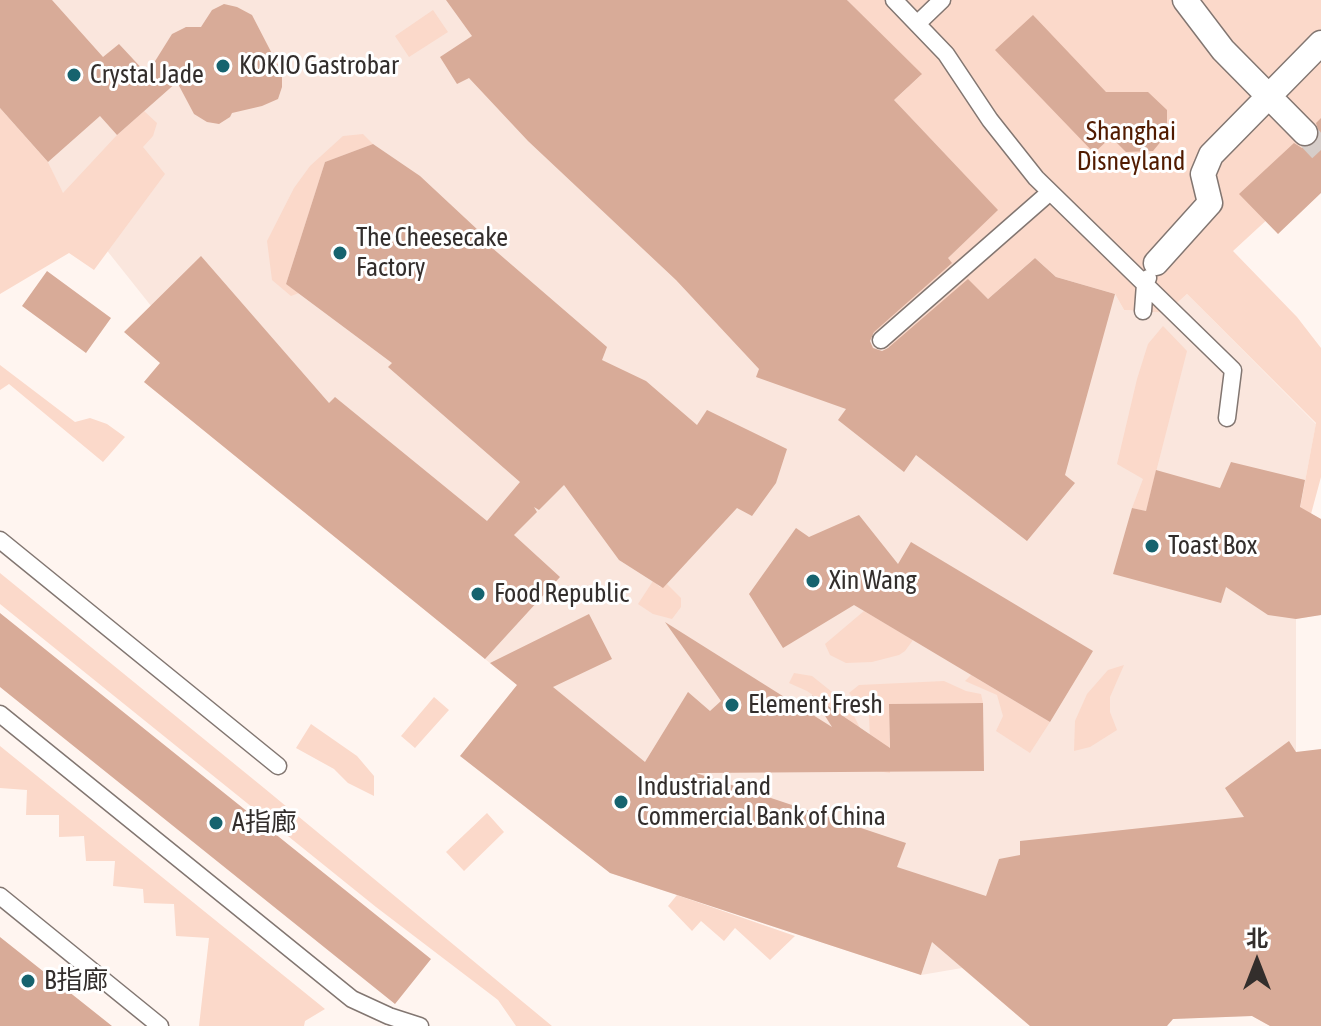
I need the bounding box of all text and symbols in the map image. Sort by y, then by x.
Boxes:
place label: KOKIO Gastrobar [239,50,399,82]
marker: KOKIO Gastrobar [214,57,232,75]
place label: Crystal Jade [90,59,204,91]
marker: Crystal Jade [65,66,83,84]
park label: Shanghai Disneyland [1077,116,1185,178]
place label: The Cheesecake Factory [356,222,508,284]
marker: The Cheesecake Factory [331,244,349,262]
place label: Toast Box [1168,530,1257,562]
marker: Toast Box [1143,537,1161,555]
place label: Xin Wang [829,565,917,597]
marker: Xin Wang [804,572,822,590]
place label: Food Republic [494,578,629,610]
marker: Food Republic [469,585,487,603]
place label: Element Fresh [748,689,883,721]
marker: Element Fresh [723,696,741,714]
place label: Industrial and Commercial Bank of China [637,771,886,832]
marker: Industrial and Commercial Bank of China [612,793,630,811]
place label: A指廊 [232,807,297,839]
marker: A指廊 [207,814,225,832]
north arrow [1217,922,1297,1002]
text: 北 [1246,925,1268,951]
place label: B指廊 [44,965,108,997]
marker: B指廊 [19,972,37,990]

